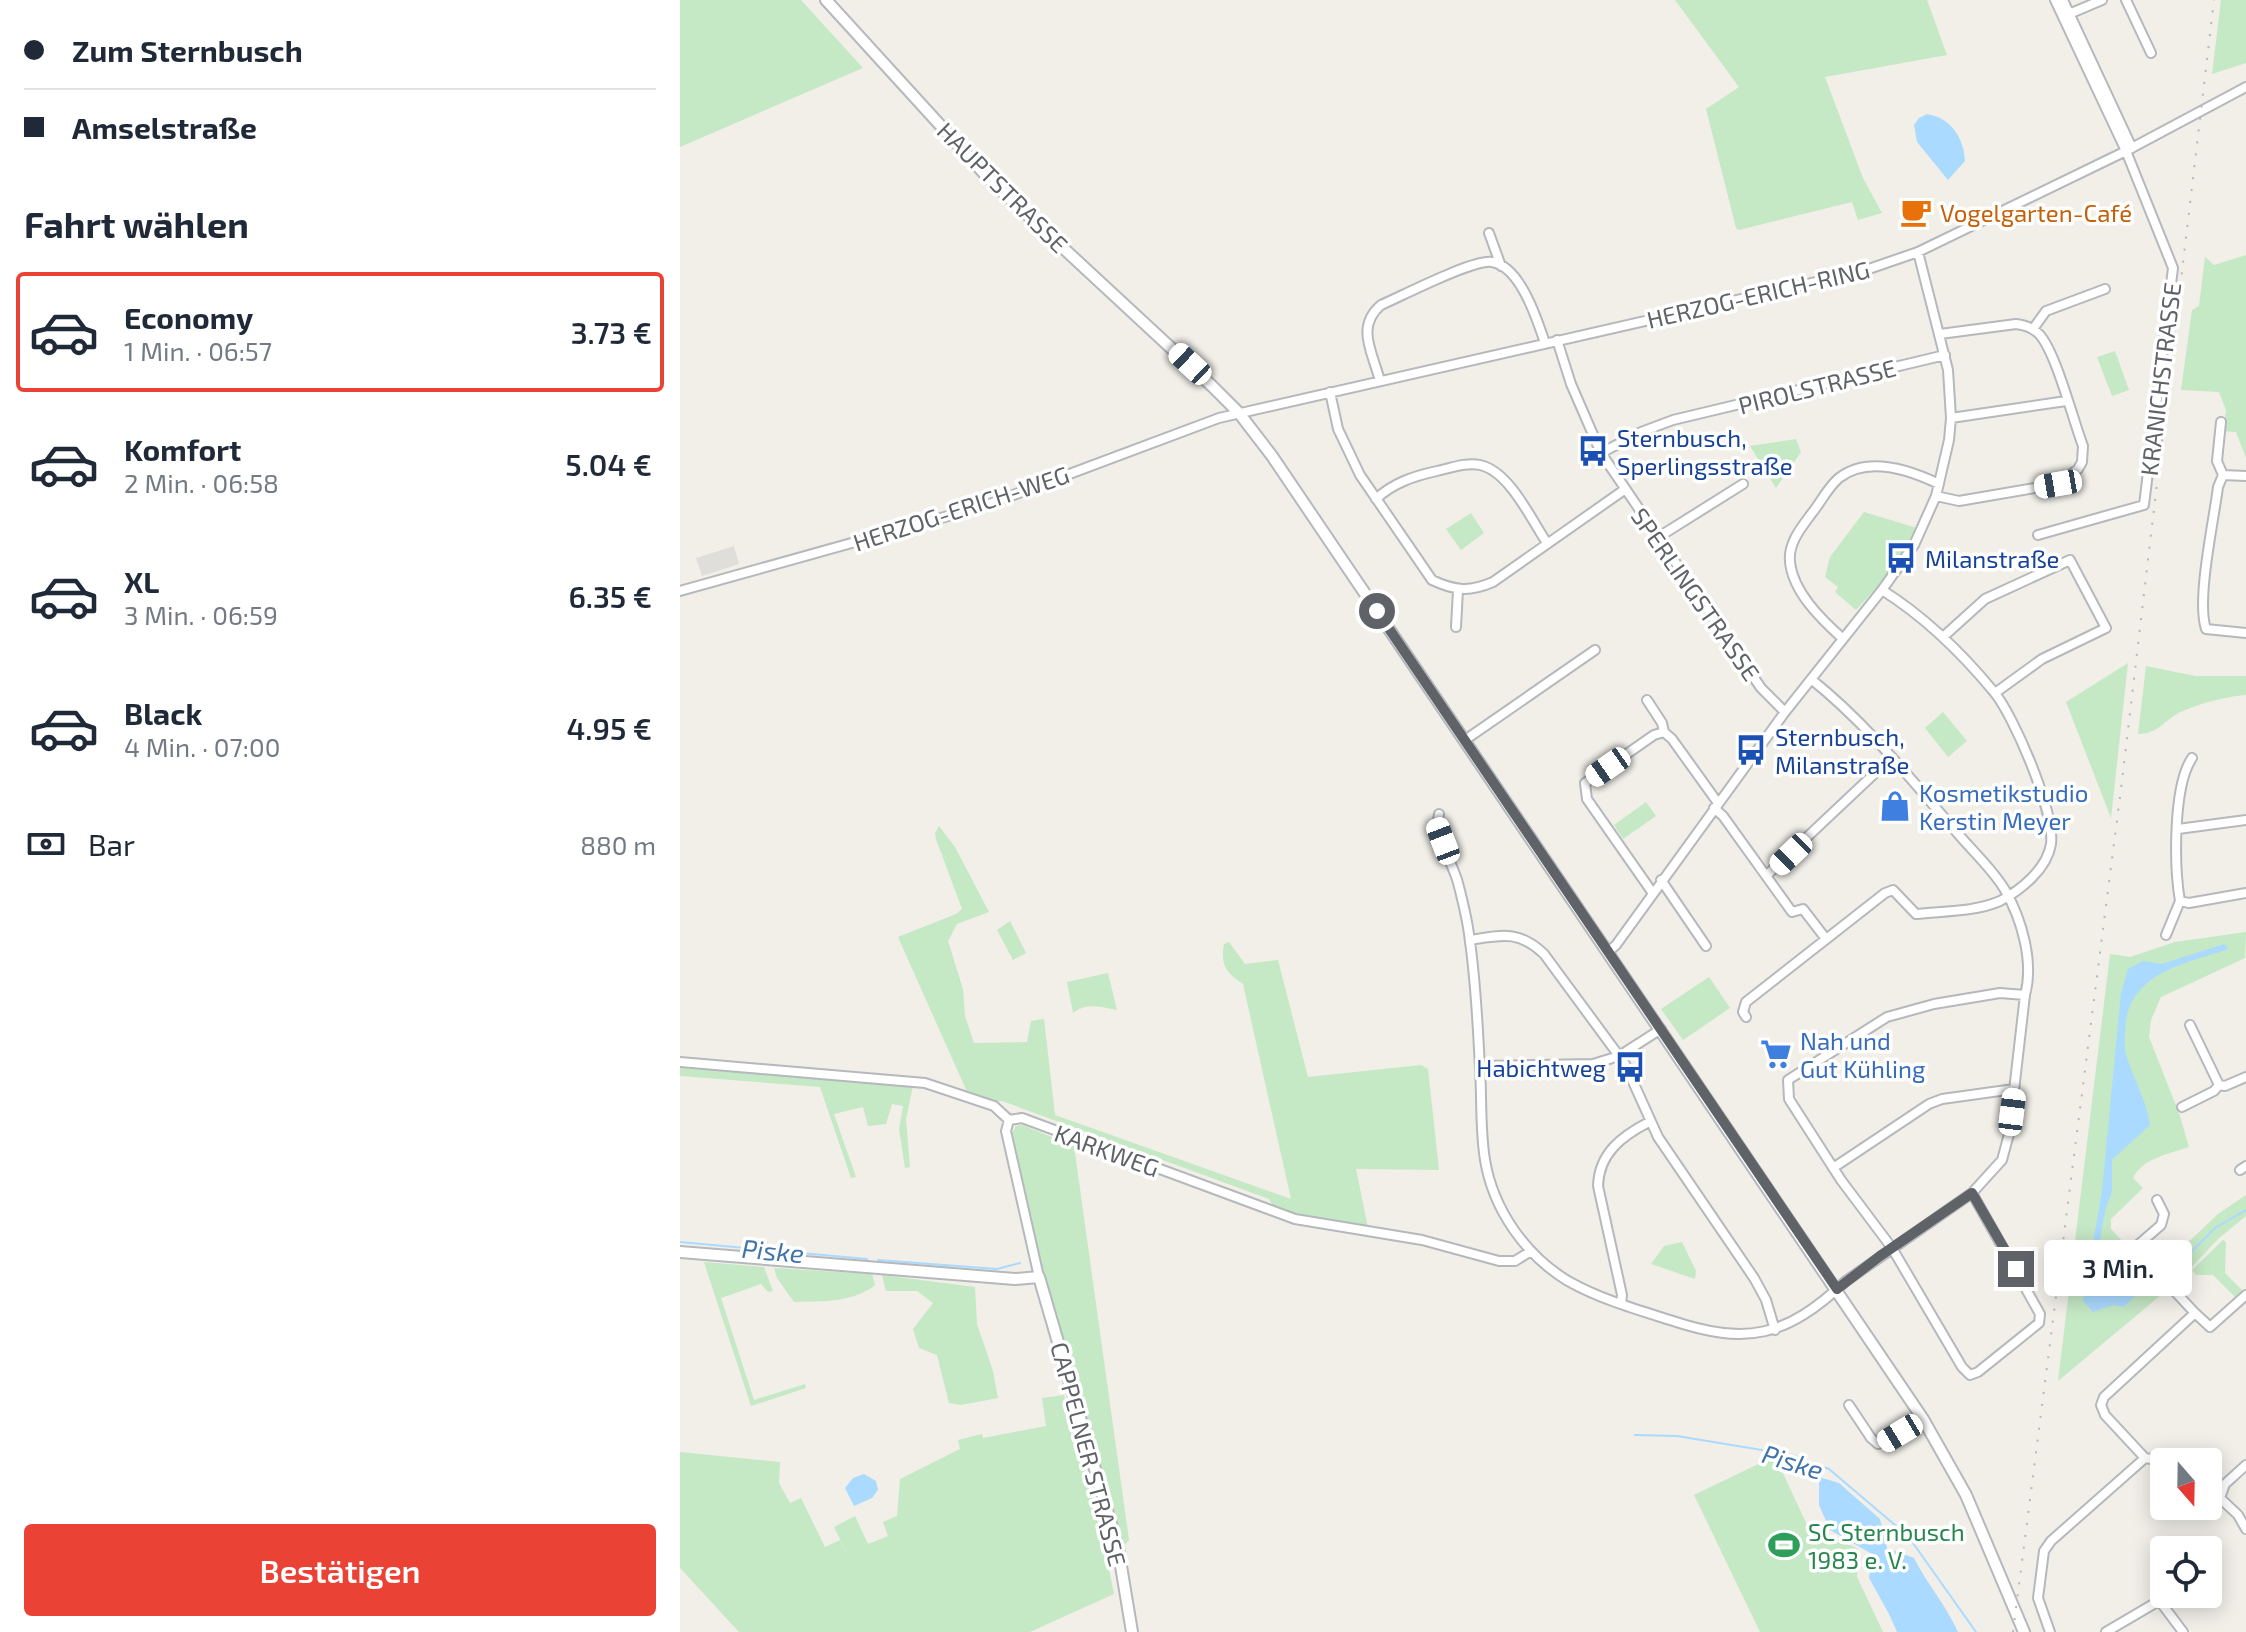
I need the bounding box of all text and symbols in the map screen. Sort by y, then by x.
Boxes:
text: Zum Sternbusch [72,32,303,68]
text: Amselstraße [72,109,257,145]
street label: HAUPTSTRASSE [932,116,1074,258]
cafe icon: Vogelgarten-Café [1899,195,1933,229]
place label: Vogelgarten-Café [1940,198,2132,227]
text: Fahrt wählen [24,202,249,245]
street label: HERZOG-ERICH-RING [1644,254,1872,334]
street label: KRANICHSTRASSE [2134,281,2186,477]
icon: car [28,296,100,368]
text: Economy [124,299,253,335]
text: 3.73 € [571,314,652,350]
text: 1 Min. · 06:57 [124,335,272,366]
car [1164,339,1216,389]
street label: PIROLSTRASSE [1735,352,1899,420]
place label: Sternbusch, Sperlingsstraße [1617,423,1793,480]
icon: car [28,428,100,500]
text: Komfort [124,431,241,467]
bus stop icon: Sternbusch, Sperlingsstraße [1576,434,1610,468]
text: 5.04 € [565,446,652,482]
street label: HERZOG-ERICH-WEG [849,459,1073,557]
text: 2 Min. · 06:58 [124,467,279,498]
car [2032,468,2084,500]
street label: SPERLINGSTRASSE [1626,502,1766,686]
bus stop icon: Milanstraße [1884,541,1918,575]
place label: Milanstraße [1925,544,2059,573]
icon: car [28,560,100,632]
text: XL [124,563,159,599]
text: 6.35 € [568,578,652,614]
route start [1359,593,1395,629]
text: 3 Min. · 06:59 [124,599,278,630]
icon: car [28,692,100,764]
text: Black [124,695,202,731]
text: 4.95 € [566,710,652,746]
place label: Sternbusch, Milanstraße [1775,722,1909,779]
text: 4 Min. · 07:00 [124,731,280,762]
bus stop icon: Sternbusch, Milanstraße [1734,733,1768,767]
car [1581,743,1635,791]
place label: Kosmetikstudio Kerstin Meyer [1919,778,2088,835]
shop icon: Kosmetikstudio Kerstin Meyer [1878,789,1912,823]
car [1423,814,1463,868]
icon: cash [24,822,68,866]
text: Bar [88,826,135,862]
text: 880 m [580,829,656,860]
car [1765,829,1817,879]
place label: Nah und Gut Kühling [1800,1026,1925,1083]
supermarket icon: Nah und Gut Kühling [1759,1037,1793,1071]
bus stop icon: Habichtweg [1613,1050,1647,1084]
place label: Habichtweg [1476,1053,1606,1082]
car [1997,1087,2027,1137]
street label: KARKWEG [1051,1118,1163,1182]
water label: Piske [741,1232,805,1268]
callout: 3 Min. [2044,1241,2192,1297]
route end [1998,1251,2034,1287]
text: 3 Min. [2082,1252,2154,1283]
street label: CAPPELNER STRASSE [1045,1339,1133,1569]
car [1873,1410,1927,1456]
water label: Piske [1759,1437,1827,1485]
north arrow [2150,1448,2222,1520]
map controls [2150,1448,2222,1608]
place label: SC Sternbusch 1983 e. V. [1808,1517,1965,1574]
button: Bestätigen [24,1524,656,1616]
sports icon: SC Sternbusch 1983 e. V. [1767,1528,1801,1562]
button: locate [2150,1536,2222,1608]

